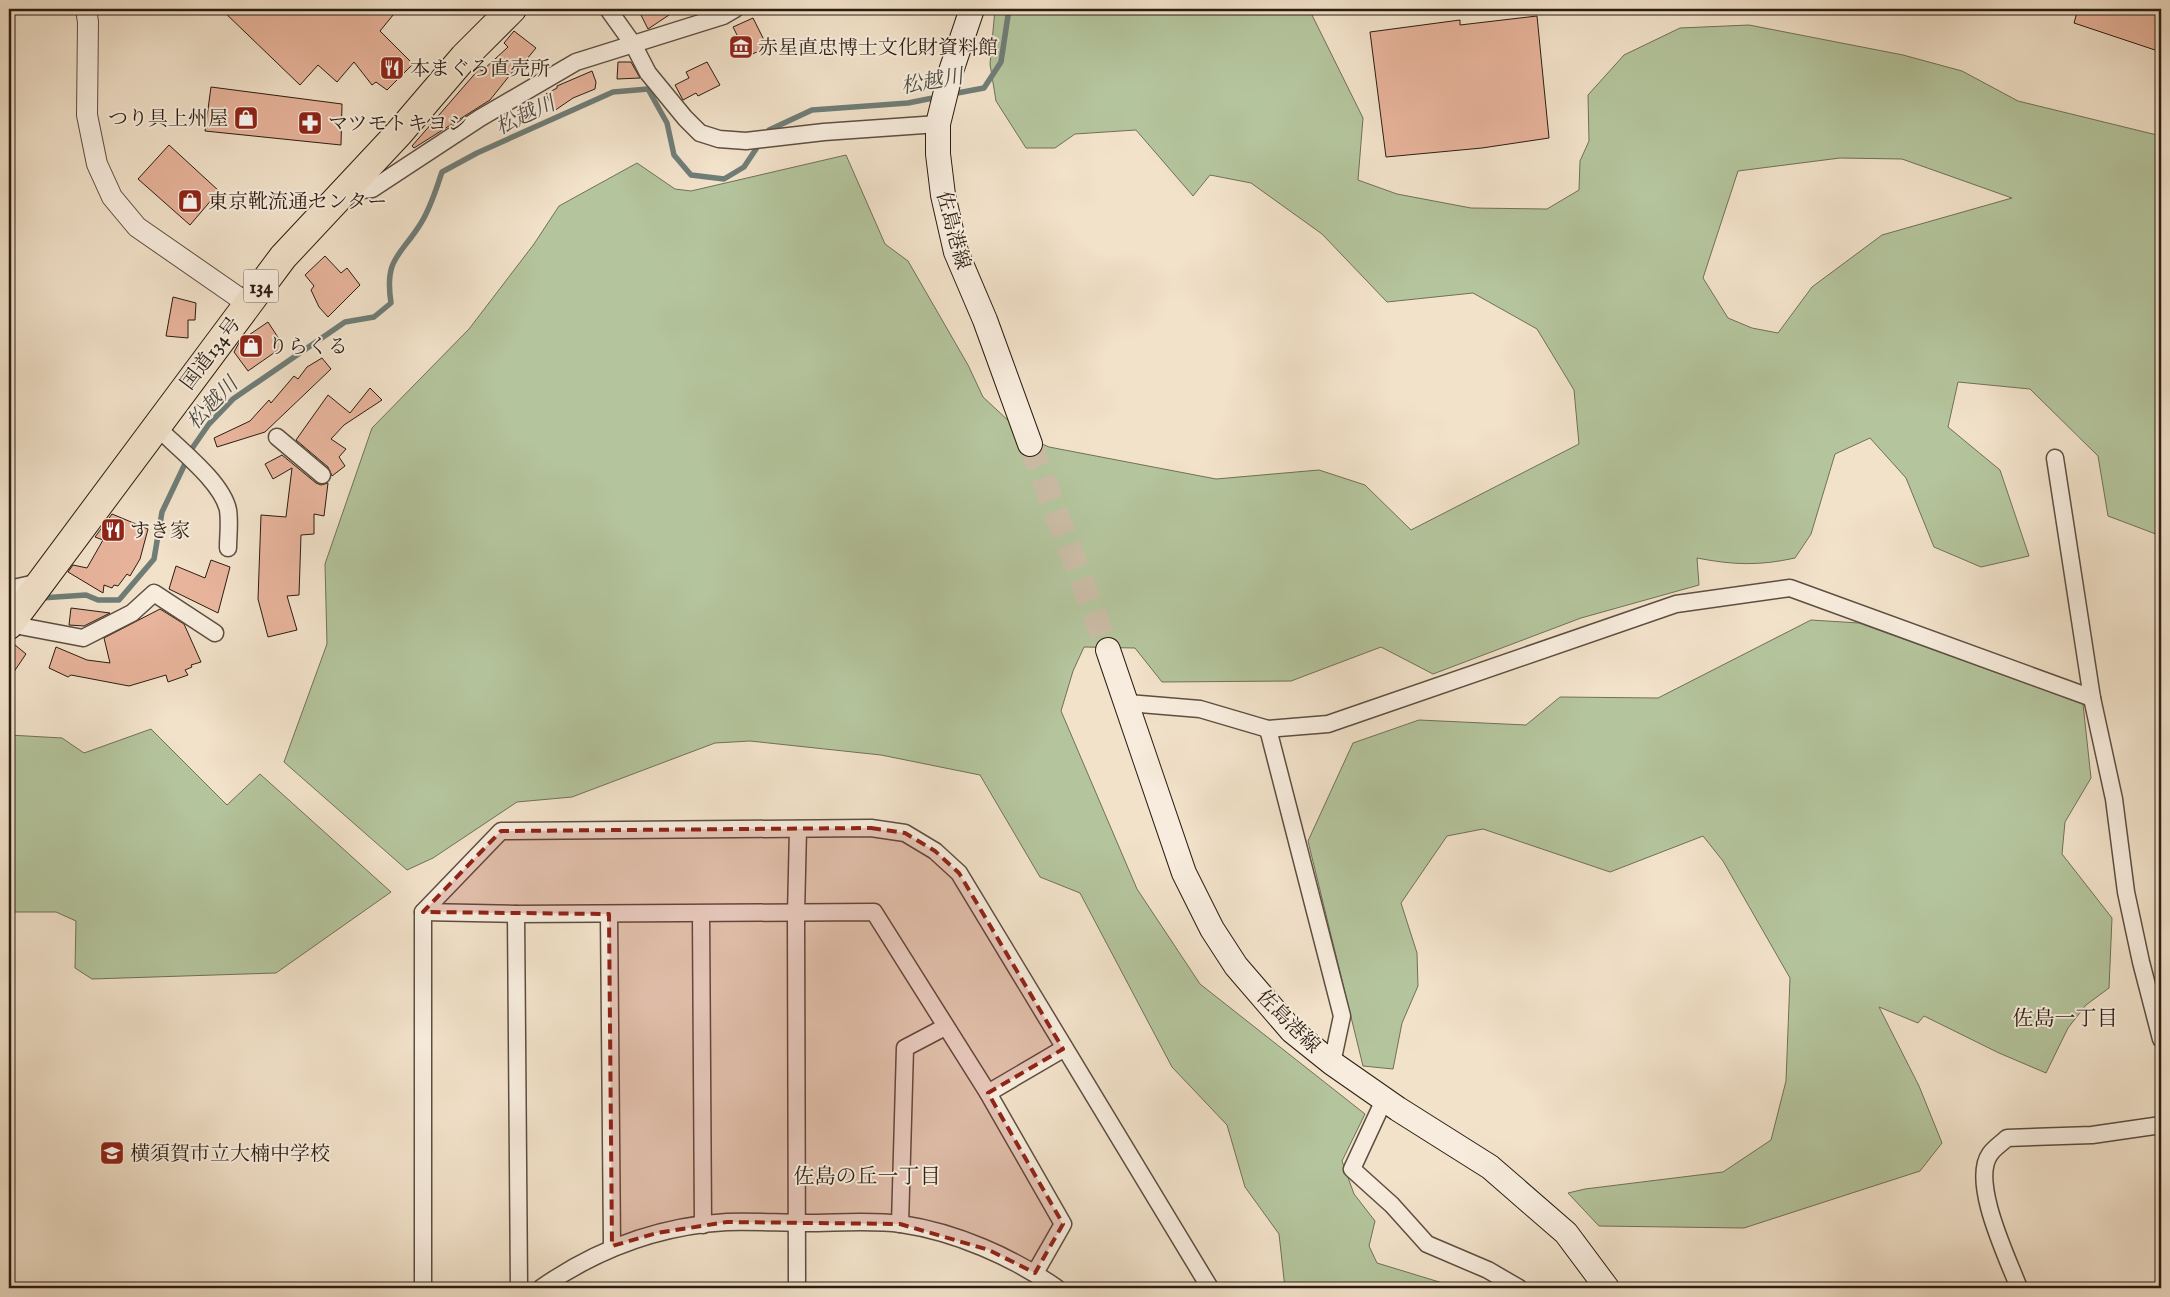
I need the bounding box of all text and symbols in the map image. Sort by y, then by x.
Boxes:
museum icon: 赤星直忠博士文化財資料館 [728,34,754,60]
place label: 赤星直忠博士文化財資料館 [758,36,998,61]
restaurant icon: 本まぐろ直売所 [379,55,405,81]
place label: 本まぐろ直売所 [410,57,550,82]
water label: 松越川 [899,63,968,101]
water label: 松越川 [491,90,562,142]
shop icon: つり具上州屋 [233,105,259,131]
place label: つり具上州屋 [108,107,228,132]
pharmacy icon: マツモトキヨシ [297,110,323,136]
place label: マツモトキヨシ [328,112,467,137]
shop icon: 東京靴流通センター [177,188,203,214]
street label: 佐島港線 [930,189,975,272]
place label: 東京靴流通センター [208,190,387,215]
road number: 134 [244,270,278,302]
street label: 国道134号 [176,313,247,395]
shop icon: りらくる [238,333,264,359]
place label: りらくる [268,335,348,360]
water label: 松越川 [181,371,246,436]
restaurant icon: すき家 [100,517,126,543]
place label: すき家 [130,519,190,544]
street label: 佐島港線 [1251,985,1325,1059]
district label: 佐島一丁目 [2013,1006,2118,1033]
school or university icon: 横須賀市立大楠中学校 [99,1140,125,1166]
place label: 横須賀市立大楠中学校 [130,1142,330,1167]
district label: 佐島の丘一丁目 [794,1164,941,1191]

